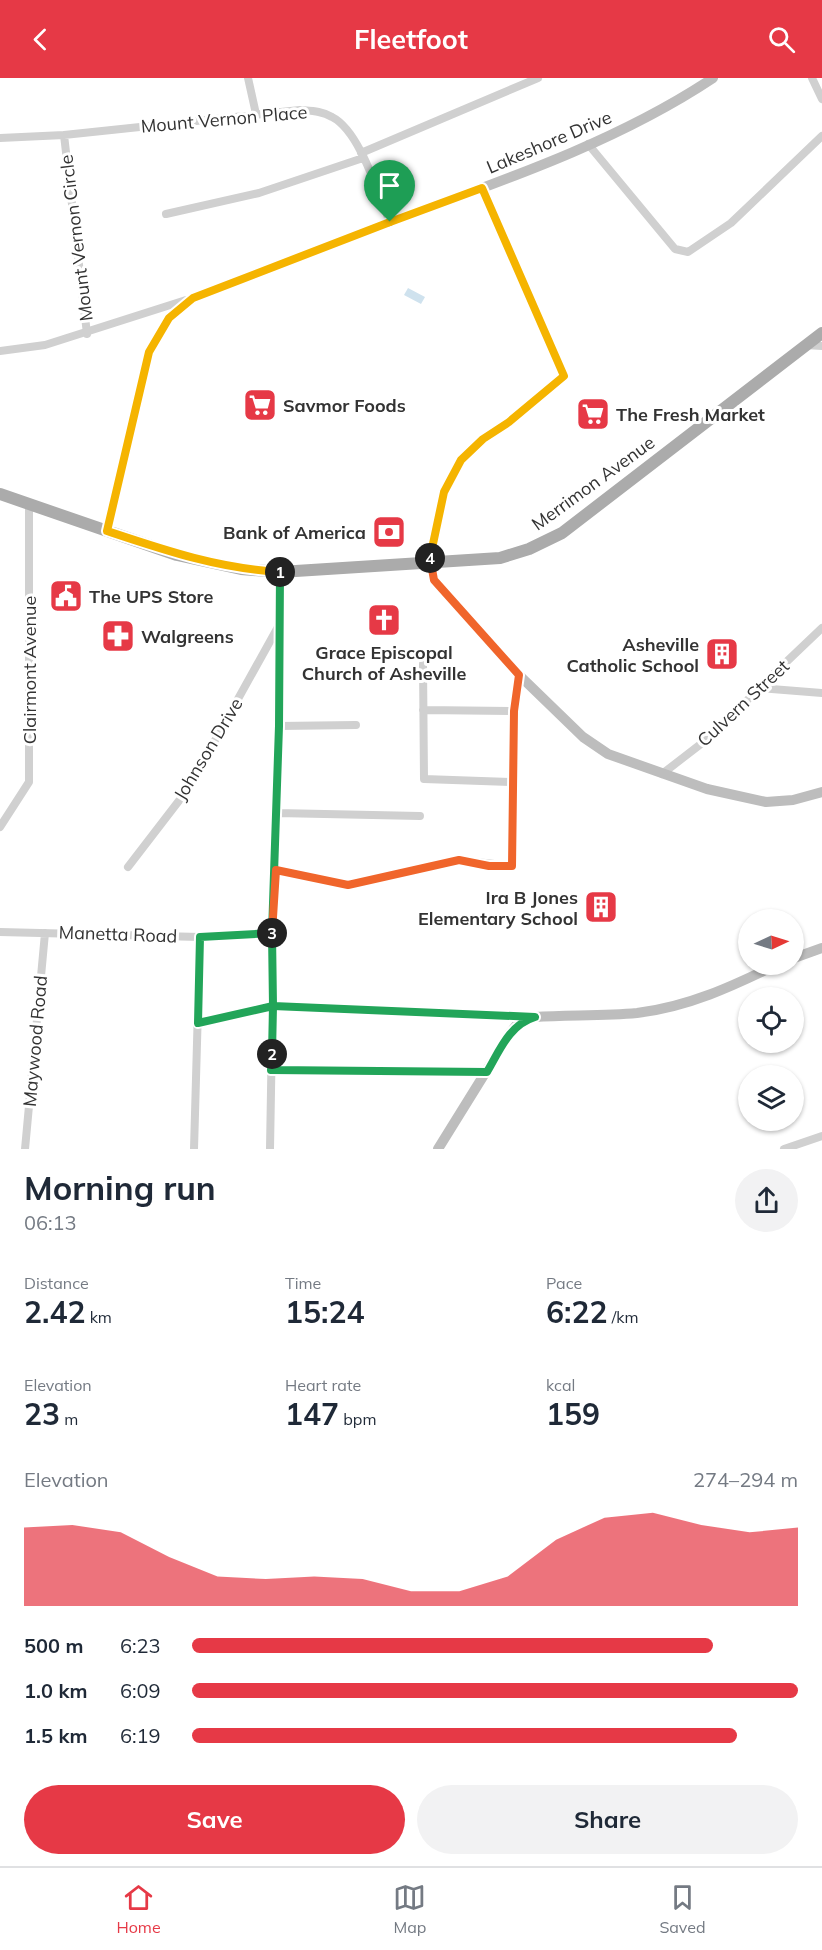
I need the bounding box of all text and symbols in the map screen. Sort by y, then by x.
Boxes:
text: Fleetfoot [354,22,468,56]
icon: back [24,23,57,56]
icon: search [765,23,798,56]
street label: Mount Vernon Place [140,100,308,138]
street label: Lakeshore Drive [483,105,615,179]
street label: Mount Vernon Circle [54,153,98,323]
pin [364,160,415,222]
icon: arrive [373,169,406,202]
supermarket icon: Savmor Foods [242,387,278,423]
place label: Savmor Foods [283,394,406,417]
supermarket icon: The Fresh Market [575,396,611,432]
place label: The Fresh Market [616,403,765,426]
street label: Merrimon Avenue [527,431,659,535]
bank icon: Bank of America [371,514,407,550]
place label: Bank of America [223,521,366,544]
pin: 4 [415,543,445,573]
text: 4 [425,548,435,568]
pin: 1 [265,557,295,587]
text: 1 [275,562,285,582]
public building icon: The UPS Store [48,578,84,614]
place label: The UPS Store [89,585,213,608]
street label: Clairmont Avenue [18,596,41,744]
church icon: Grace Episcopal Church of Asheville [366,602,402,638]
pharmacy icon: Walgreens [100,618,136,654]
place label: Walgreens [141,625,234,648]
place label: Asheville Catholic School [567,633,699,677]
building icon: Asheville Catholic School [704,636,740,672]
place label: Grace Episcopal Church of Asheville [302,641,466,685]
street label: Culvern Street [692,655,794,751]
street label: Johnson Drive [168,694,248,804]
place label: Ira B Jones Elementary School [418,886,578,930]
building icon: Ira B Jones Elementary School [583,889,619,925]
north arrow [738,909,804,975]
map controls [738,909,804,1131]
pin: 3 [257,918,287,948]
street label: Manetta Road [58,920,178,948]
text: 3 [267,923,277,943]
street label: Maywood Road [18,974,52,1108]
button: locate [738,987,804,1053]
pin: 2 [257,1039,287,1069]
text: 2 [267,1044,277,1064]
button: layers [738,1065,804,1131]
text: Morning run [24,1167,216,1208]
button: share [735,1169,798,1232]
text: 06:13 [24,1210,77,1235]
text: Distance [24,1273,89,1293]
text: Time [285,1273,321,1293]
text: Pace [546,1273,582,1293]
text: 2.42 [24,1293,85,1331]
text: 15:24 [285,1293,364,1331]
text: 6:22 [546,1293,607,1331]
text: km [85,1307,112,1327]
text: /km [607,1307,638,1327]
text: Elevation [24,1375,92,1395]
text: Heart rate [285,1375,361,1395]
text: kcal [546,1375,575,1395]
text: 23 [24,1395,60,1433]
text: 147 [285,1395,339,1433]
text: 159 [546,1395,600,1433]
text: m [60,1409,78,1429]
text: bpm [339,1409,376,1429]
text: Elevation [24,1467,109,1492]
text: 274–294 m [693,1467,798,1492]
text: 500 m [24,1633,83,1658]
text: 6:23 [120,1633,161,1658]
text: 1.0 km [24,1678,87,1703]
text: 6:09 [120,1678,161,1703]
text: 1.5 km [24,1723,87,1748]
text: 6:19 [120,1723,161,1748]
button: Save [24,1785,405,1854]
button: Share [417,1785,798,1854]
tab: Home [116,1881,161,1937]
tab: Map [393,1881,426,1937]
tab: Saved [659,1881,706,1937]

